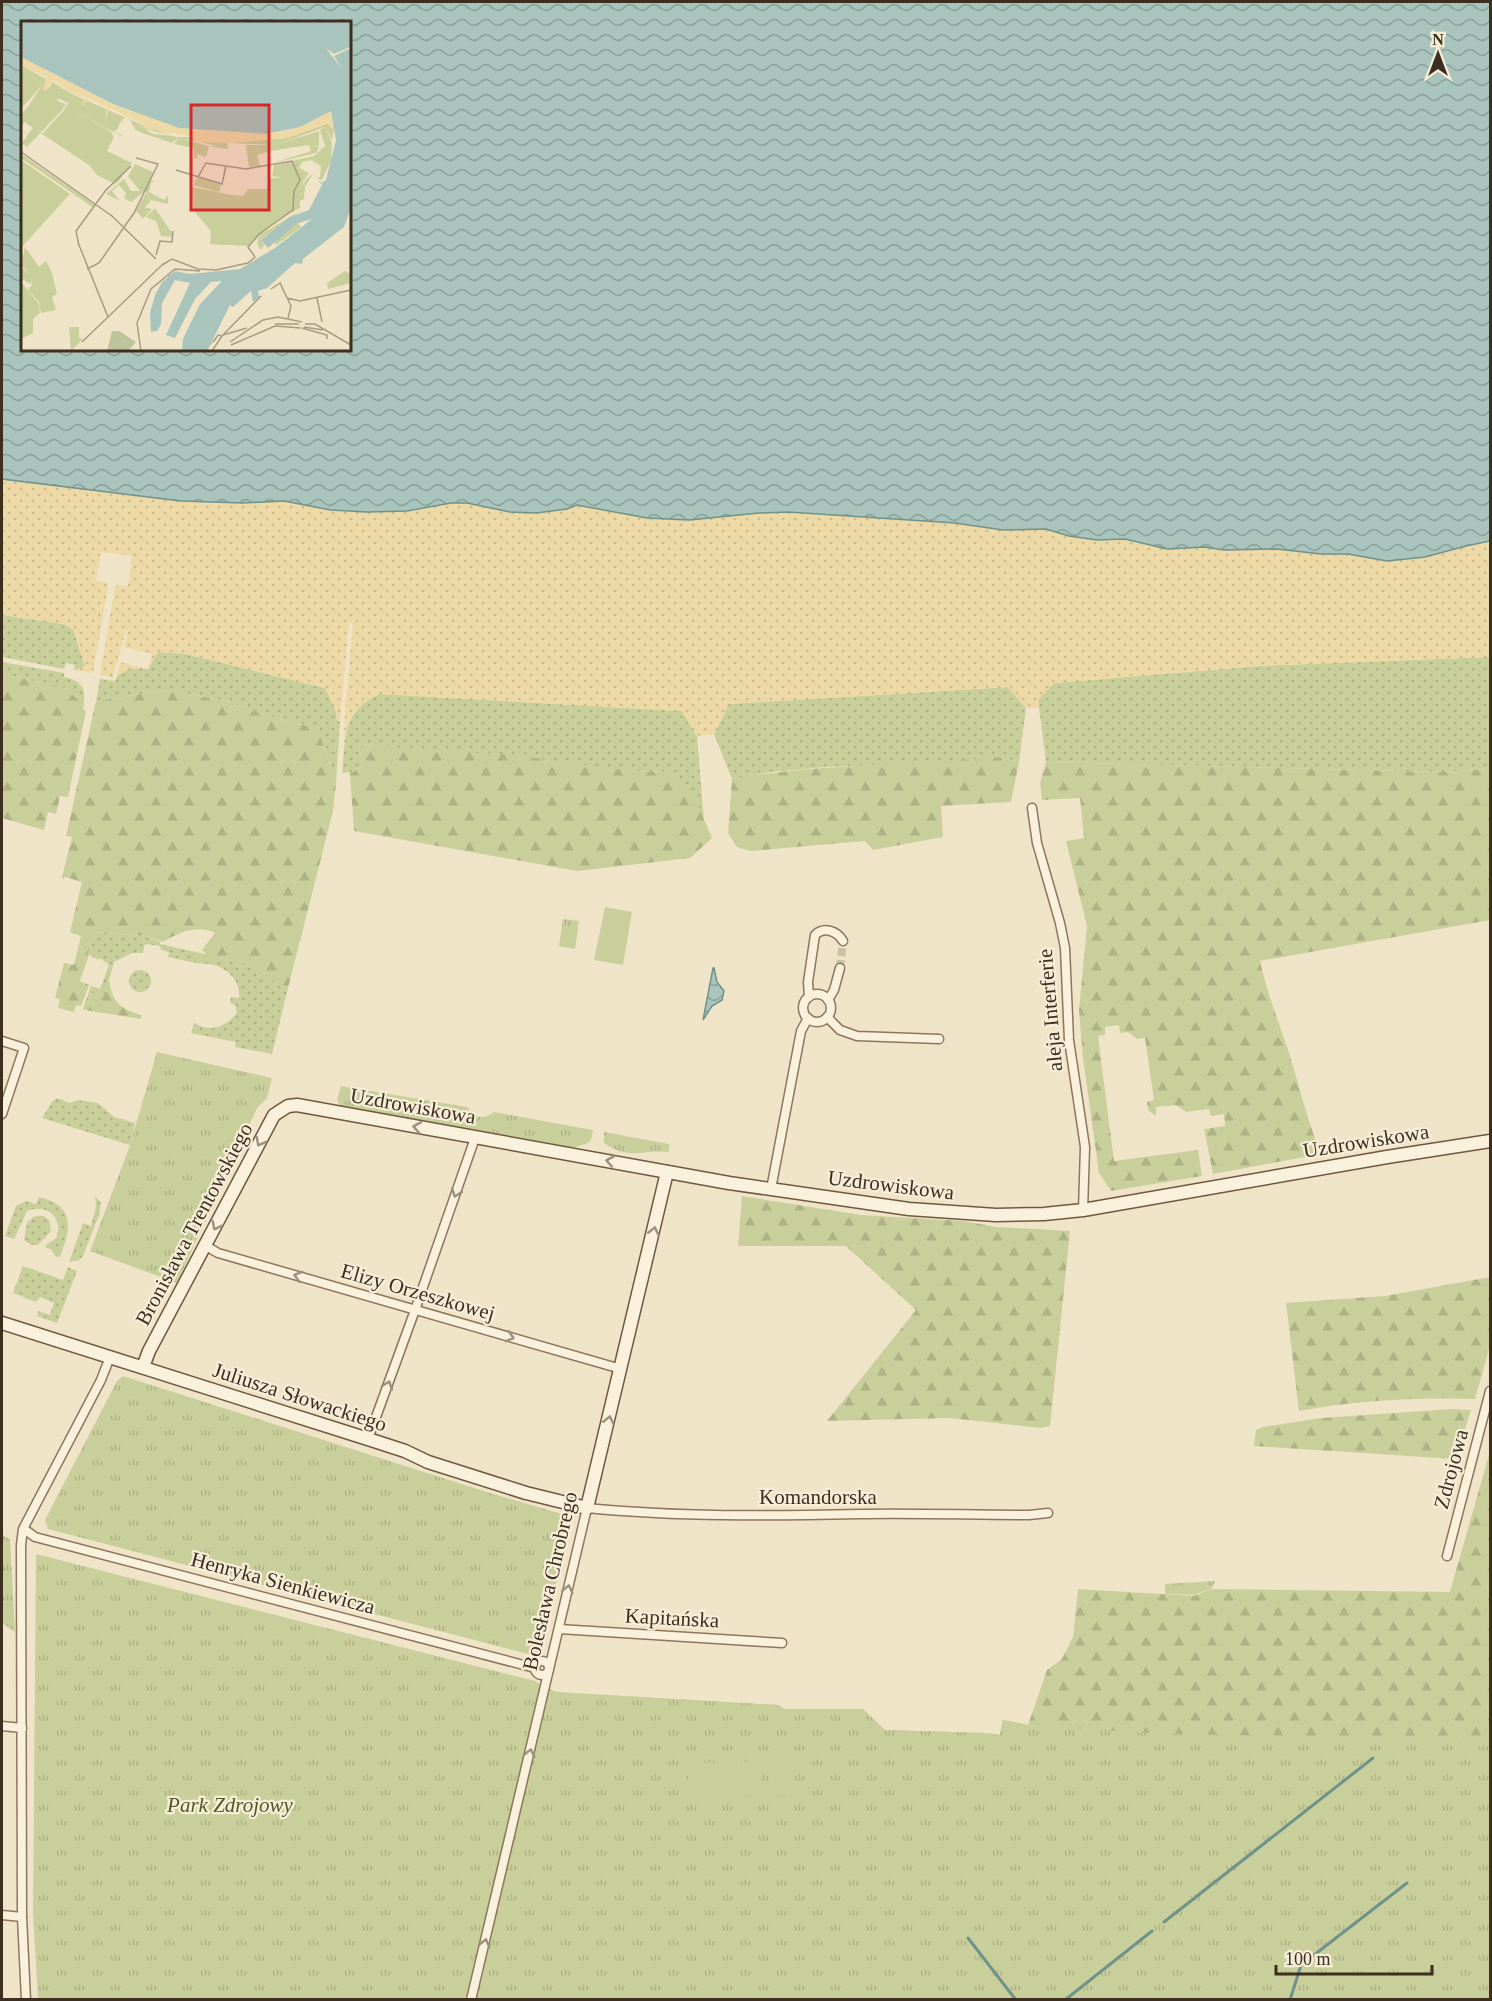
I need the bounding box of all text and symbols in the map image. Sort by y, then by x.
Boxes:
inset map [21,21,351,351]
north arrow [1408,24,1468,84]
text: N [1432,31,1444,48]
street label: aleja Interferie [1033,948,1067,1072]
street label: Uzdrowiskowa [348,1083,478,1129]
street label: Bronisława Trentowskiego [130,1119,258,1329]
street label: Uzdrowiskowa [1301,1119,1431,1163]
one-way arrow [412,1121,422,1134]
one-way arrow [256,1136,267,1146]
one-way arrow [605,1155,615,1168]
street label: Uzdrowiskowa [826,1165,956,1205]
one-way arrow [451,1187,464,1198]
one-way arrow [212,1220,224,1231]
one-way arrow [646,1226,659,1236]
street label: Elizy Orzeszkowej [338,1259,498,1325]
one-way arrow [293,1271,304,1283]
one-way arrow [505,1330,515,1343]
street label: Juliusza Słowackiego [210,1358,390,1436]
one-way arrow [381,1380,393,1391]
one-way arrow [601,1416,614,1426]
street label: Zdrojowa [1429,1426,1473,1512]
street label: Komandorska [759,1485,878,1509]
street label: Bolesława Chrobrego [518,1489,582,1673]
street label: Henryka Sienkiewicza [188,1547,378,1619]
one-way arrow [561,1584,574,1594]
street label: Kapitańska [624,1604,720,1632]
one-way arrow [522,1748,535,1758]
park label: Park Zdrojowy [166,1793,294,1817]
one-way arrow [477,1938,490,1948]
scale bar [1276,1938,1432,1976]
text: 100 m [1285,1949,1331,1969]

